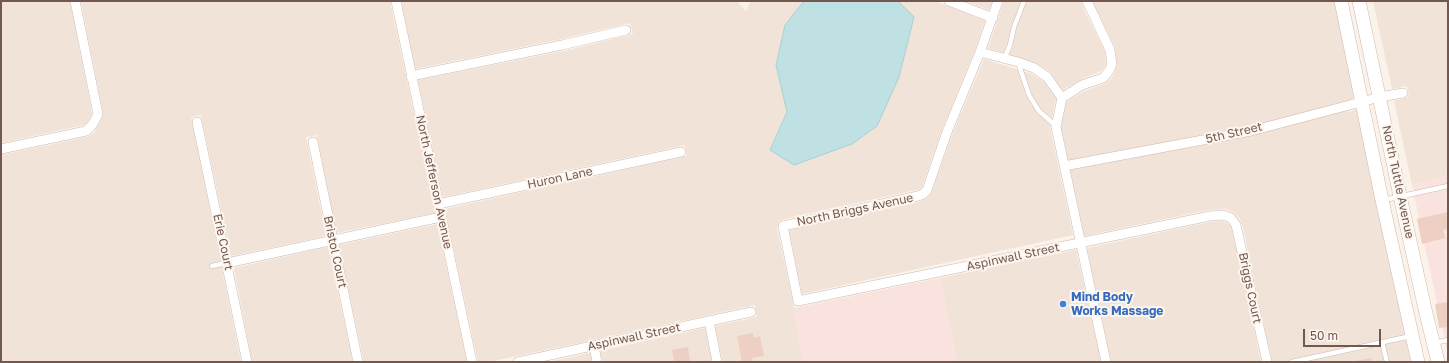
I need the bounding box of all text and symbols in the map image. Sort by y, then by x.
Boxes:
street label: North Jefferson Avenue [413,114,455,250]
street label: 5th Street [1204,119,1264,147]
street label: North Tuttle Avenue [1379,124,1417,240]
street label: Huron Lane [526,164,594,192]
street label: North Briggs Avenue [795,191,915,229]
street label: Erie Court [210,212,236,272]
street label: Bristol Court [320,215,350,289]
street label: Aspinwall Street [965,240,1061,274]
street label: Briggs Court [1235,251,1265,325]
place label: Mind Body Works Massage [1071,290,1163,318]
marker: Mind Body Works Massage [1058,299,1068,309]
street label: Aspinwall Street [586,320,682,354]
scale bar [1305,321,1383,347]
text: 50 m [1310,328,1338,343]

